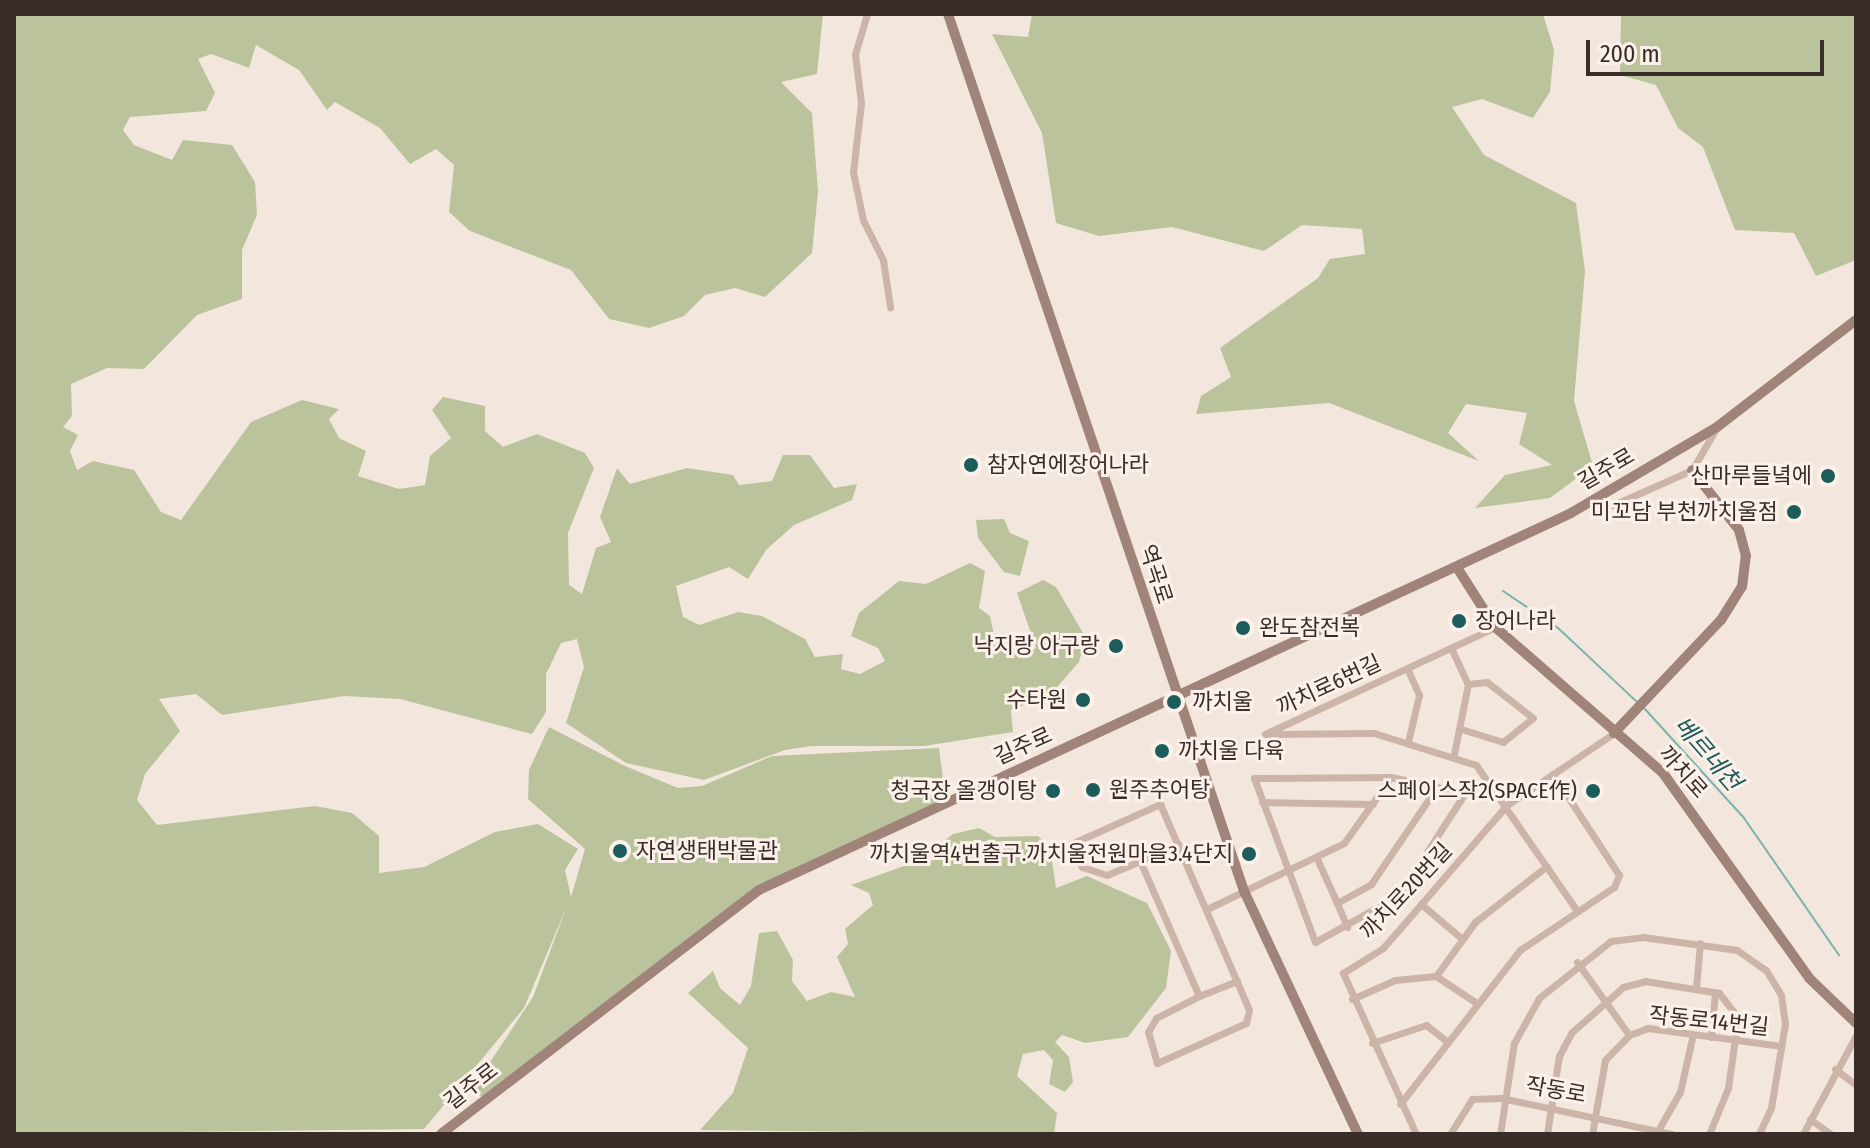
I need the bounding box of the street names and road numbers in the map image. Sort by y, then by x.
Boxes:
street label: 길주로 [1573,442,1639,496]
street label: 역곡로 [1134,541,1178,607]
street label: 까치로6번길 [1273,649,1385,721]
street label: 길주로 [990,722,1056,770]
street label: 까치로 [1653,741,1713,803]
street label: 까치로20번길 [1355,837,1457,945]
street label: 작동로14번길 [1648,1002,1770,1040]
street label: 길주로 [439,1057,503,1115]
street label: 작동로 [1524,1072,1588,1108]

